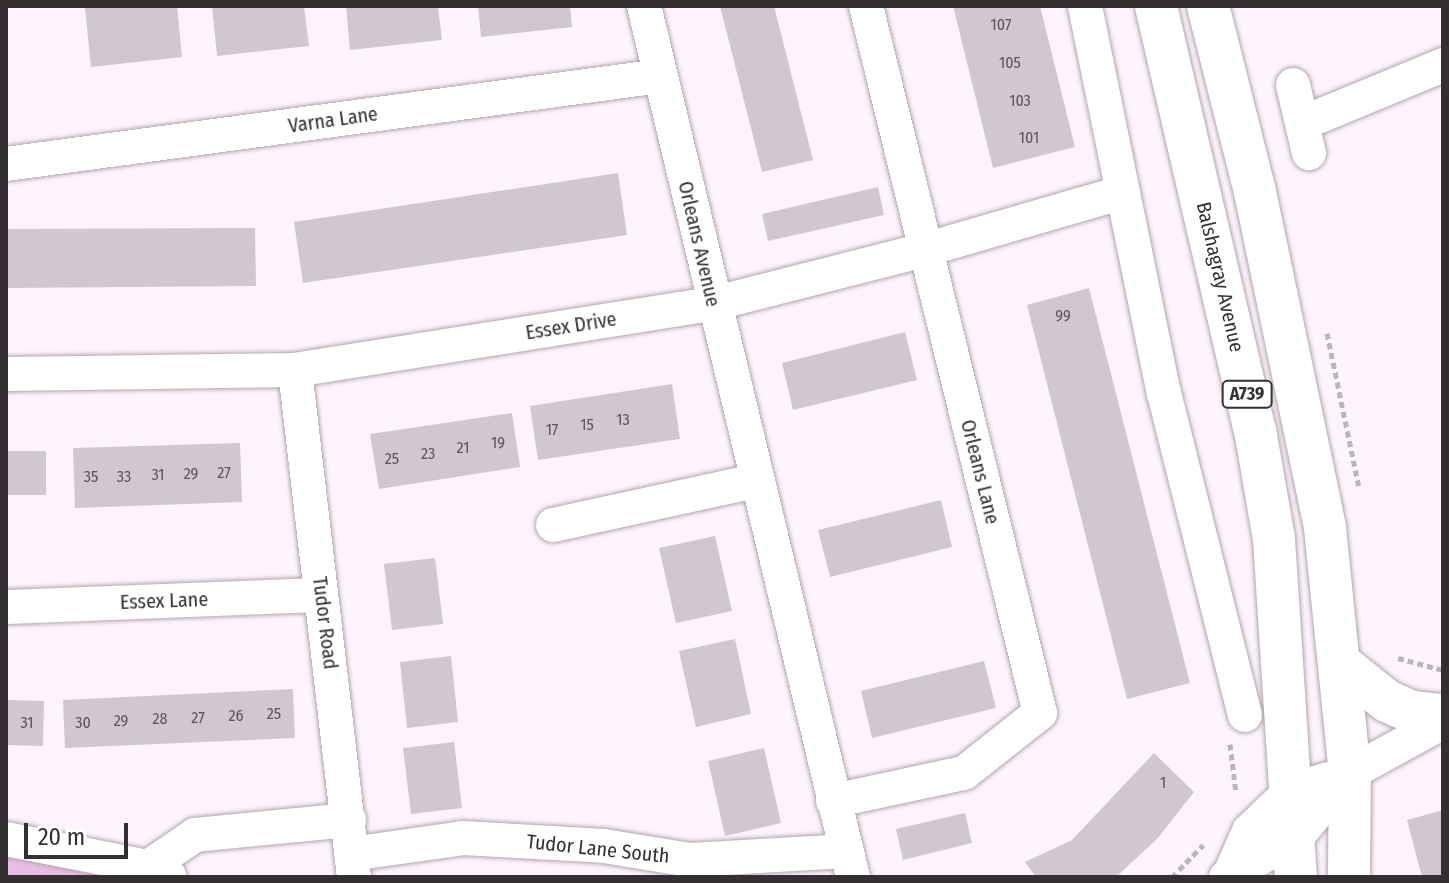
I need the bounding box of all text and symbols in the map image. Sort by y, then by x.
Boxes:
house number: 107 [991,15,1011,35]
house number: 105 [999,53,1021,73]
house number: 103 [1009,91,1031,111]
street label: Varna Lane [287,102,379,138]
house number: 101 [1019,128,1039,148]
street label: Orleans Avenue [673,179,725,309]
street label: Balshagray Avenue [1191,200,1249,354]
house number: 99 [1055,306,1071,326]
street label: Essex Drive [524,307,618,345]
road number: A739 [1221,380,1273,408]
house number: 13 [616,410,630,430]
house number: 15 [580,415,594,435]
street label: Orleans Lane [955,417,1005,527]
house number: 17 [546,420,558,440]
house number: 19 [491,433,505,453]
house number: 21 [457,438,469,458]
house number: 23 [421,444,435,464]
house number: 25 [385,449,399,469]
house number: 27 [217,463,231,483]
house number: 29 [184,464,198,484]
house number: 31 [151,465,165,485]
house number: 35 [84,467,98,487]
house number: 33 [117,467,131,487]
street label: Tudor Road [307,575,343,671]
street label: Essex Lane [119,587,209,615]
house number: 25 [267,704,281,724]
house number: 26 [229,706,243,726]
house number: 27 [191,708,205,728]
house number: 28 [152,709,168,729]
house number: 29 [114,711,128,731]
house number: 31 [20,713,34,733]
house number: 30 [75,713,91,733]
house number: 1 [1160,773,1166,793]
scale bar [28,807,132,857]
text: 20 m [38,823,85,851]
street label: Tudor Lane South [525,830,671,868]

